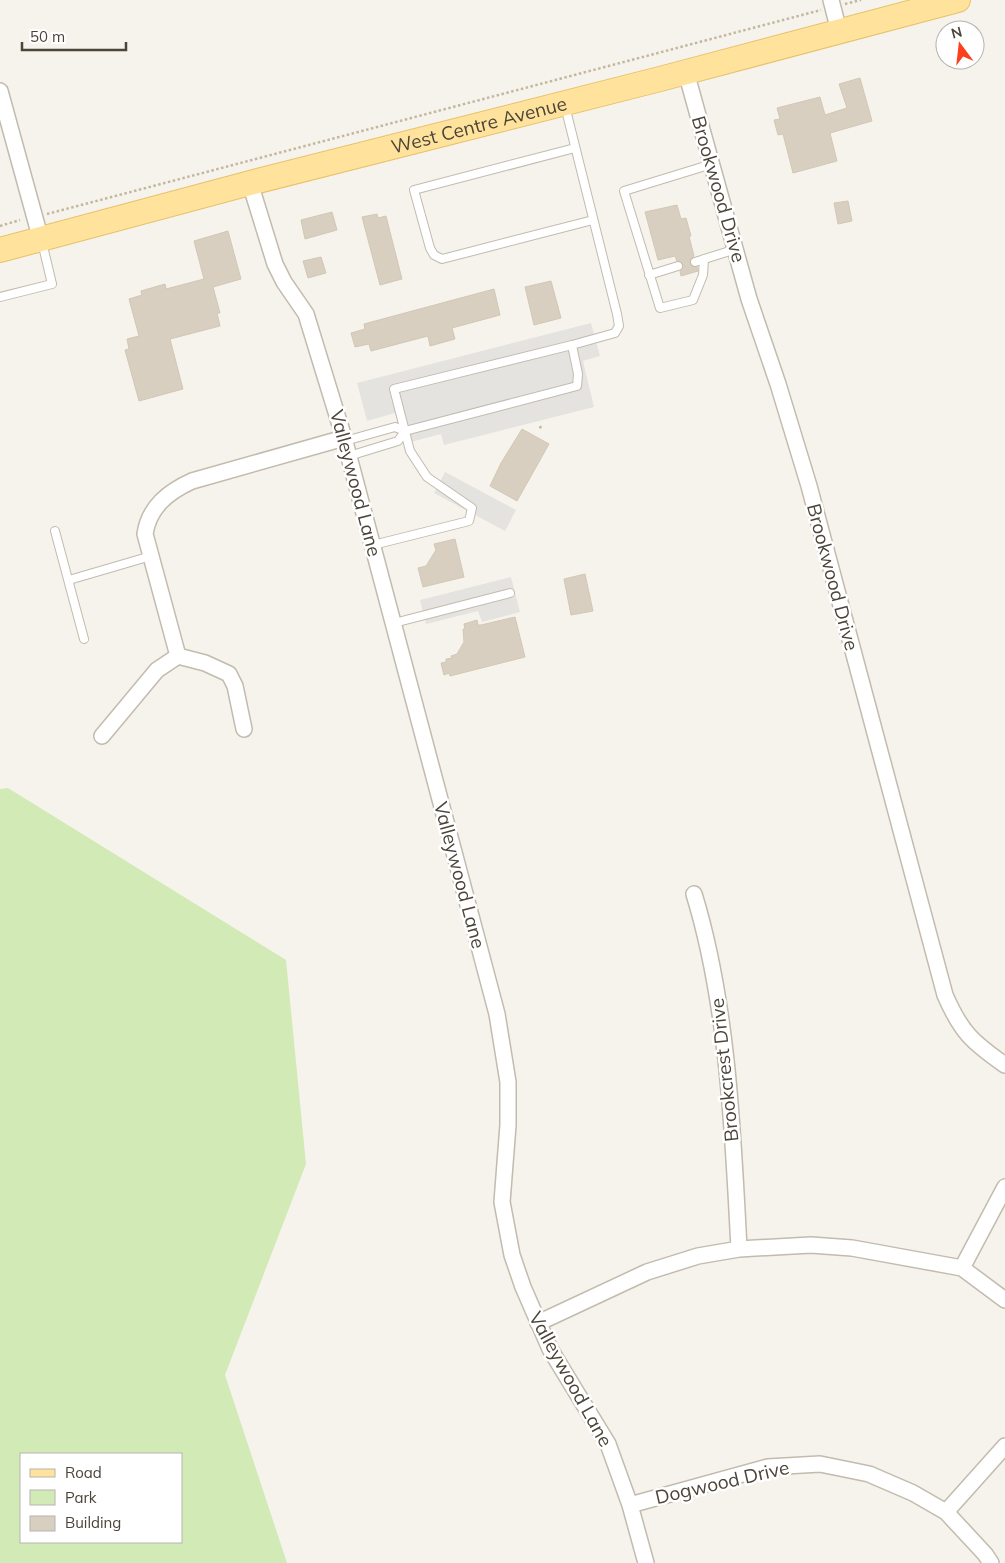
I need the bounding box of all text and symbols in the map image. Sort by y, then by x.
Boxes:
scale bar [22,20,126,52]
north arrow [935,20,985,70]
text: N [949,22,964,43]
text: 50 m [30,27,65,46]
street label: West Centre Avenue [389,91,569,159]
street label: Brookwood Drive [687,113,751,265]
street label: Valleywood Lane [325,407,387,559]
street label: Brookwood Drive [802,501,864,653]
street label: Valleywood Lane [429,799,491,951]
street label: Brookcrest Drive [705,997,743,1143]
street label: Valleywood Lane [524,1307,618,1451]
legend [20,1453,182,1543]
street label: Dogwood Drive [653,1455,791,1509]
text: Road [65,1463,102,1482]
text: Park [65,1488,97,1507]
text: Building [65,1513,121,1532]

